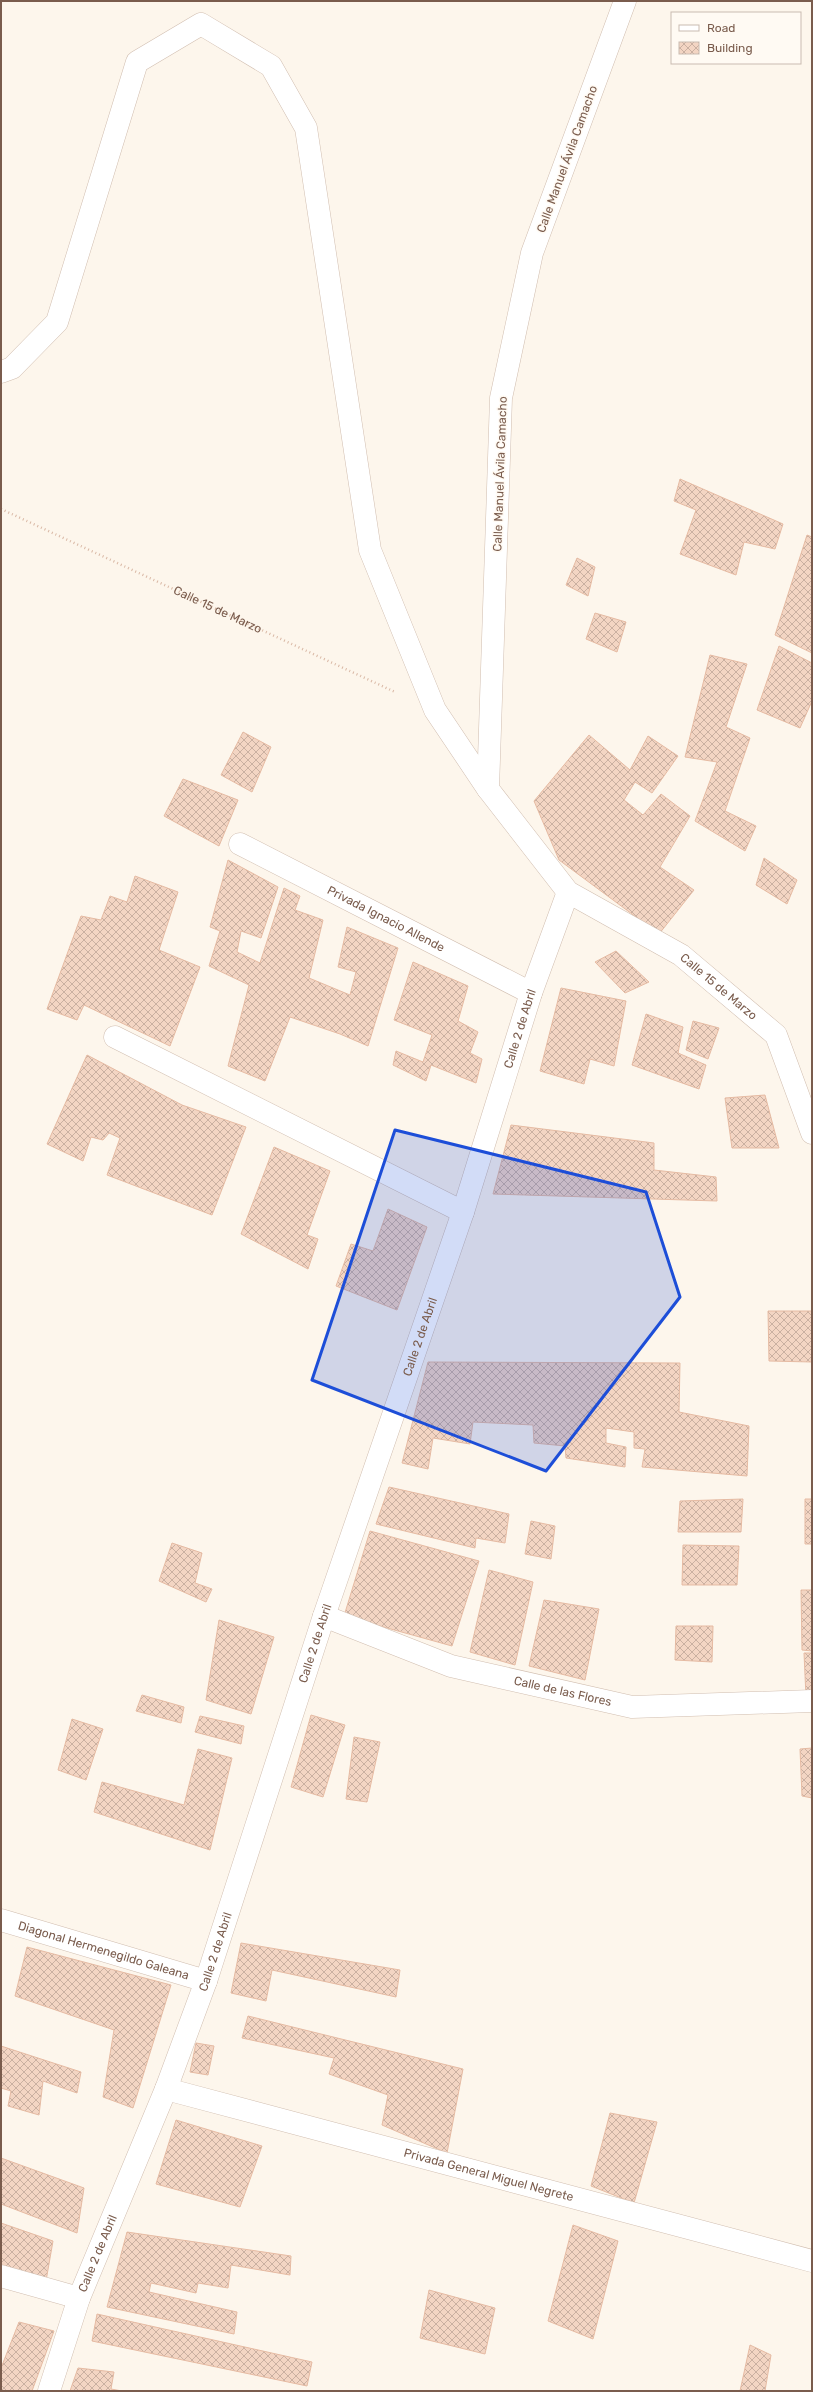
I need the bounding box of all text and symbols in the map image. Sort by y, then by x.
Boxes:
legend [671,12,801,64]
text: Road [707,21,735,35]
text: Building [707,41,753,55]
street label: Calle Manuel Ávila Camacho [534,83,600,234]
street label: Calle Manuel Ávila Camacho [490,396,510,552]
street label: Calle 15 de Marzo [171,583,264,636]
street label: Privada Ignacio Allende [325,883,447,955]
street label: Calle 15 de Marzo [677,950,760,1023]
street label: Calle 2 de Abril [501,987,539,1070]
street label: Calle 2 de Abril [400,1296,440,1378]
street label: Calle 2 de Abril [296,1602,335,1685]
street label: Calle de las Flores [512,1673,613,1709]
street label: Calle 2 de Abril [196,1910,235,1993]
street label: Diagonal Hermenegildo Galeana [16,1918,191,1983]
street label: Privada General Miguel Negrete [402,2146,575,2204]
street label: Calle 2 de Abril [75,2213,120,2294]

